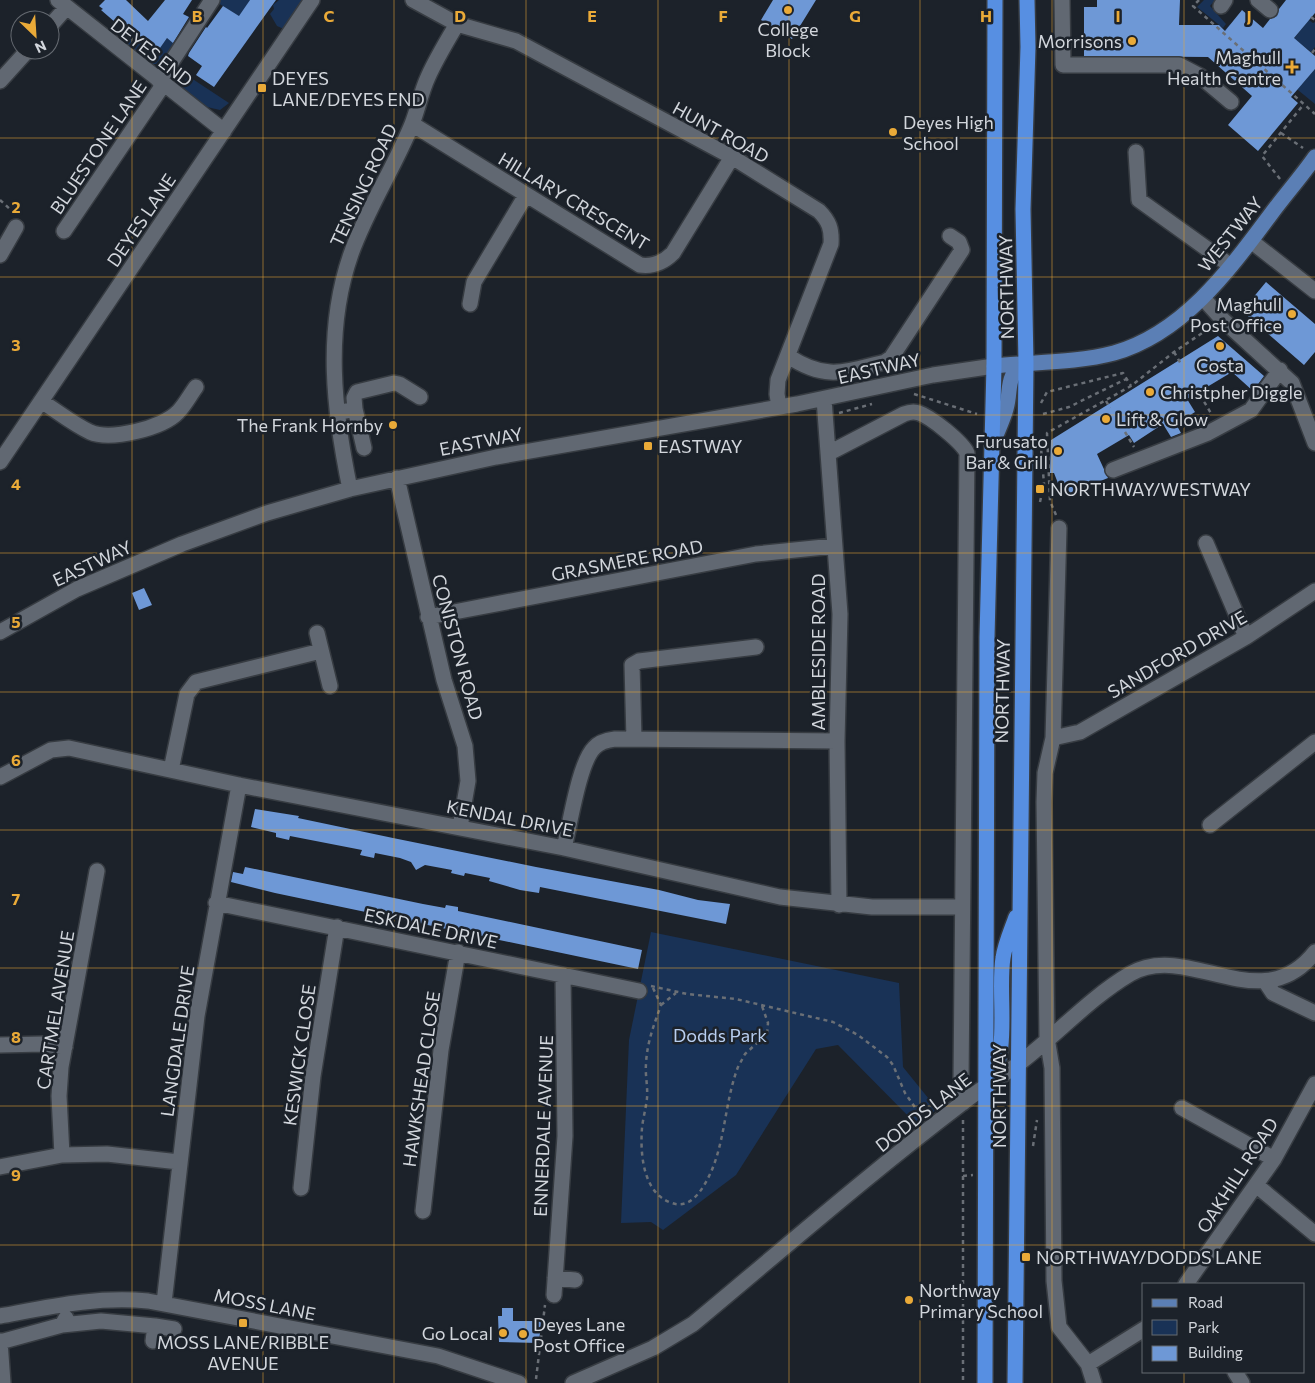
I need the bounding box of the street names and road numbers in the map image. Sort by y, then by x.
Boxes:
street label: DEYES END [107,13,197,91]
street label: BLUESTONE LANE [45,76,151,218]
street label: HUNT ROAD [669,96,773,168]
street label: TENSING ROAD [325,120,401,250]
street label: HILLARY CRESCENT [495,147,653,255]
street label: DEYES LANE [102,169,180,271]
street label: WESTWAY [1193,192,1267,276]
street label: NORTHWAY [994,234,1018,340]
street label: EASTWAY [835,348,923,388]
street label: EASTWAY [437,422,525,460]
street label: EASTWAY [49,535,135,591]
street label: GRASMERE ROAD [549,535,705,585]
street label: CONISTON ROAD [428,572,488,722]
street label: AMBLESIDE ROAD [807,574,829,730]
street label: SANDFORD DRIVE [1104,605,1250,703]
street label: NORTHWAY [990,638,1014,744]
street label: KENDAL DRIVE [445,795,575,841]
street label: ESKDALE DRIVE [362,903,500,953]
street label: CARTMEL AVENUE [32,929,78,1091]
street label: LANGDALE DRIVE [155,964,199,1118]
street label: KESWICK CLOSE [278,983,320,1127]
street label: HAWKSHEAD CLOSE [398,990,444,1168]
street label: ENNERDALE AVENUE [529,1035,557,1217]
street label: NORTHWAY [988,1043,1010,1148]
street label: DODDS LANE [871,1068,975,1156]
street label: OAKHILL ROAD [1192,1113,1282,1237]
street label: MOSS LANE [212,1283,318,1325]

